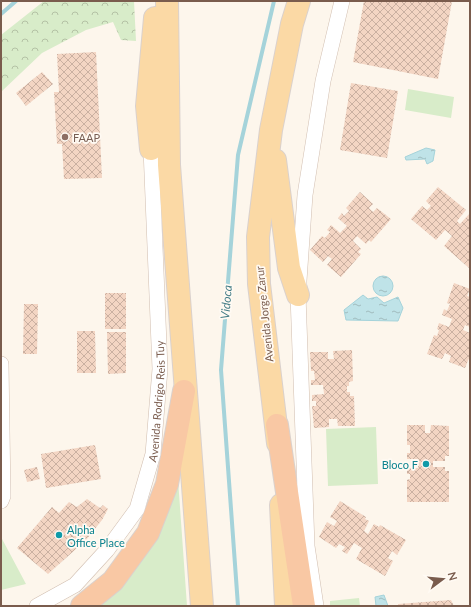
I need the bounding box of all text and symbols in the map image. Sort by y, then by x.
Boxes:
place label: FAAP [73,131,100,144]
marker: FAAP [60,132,70,142]
street label: Avenida Jorge Zarur [253,265,275,363]
water label: Vidoca [217,284,235,320]
street label: Avenida Rodrigo Reis Tuy [145,340,167,463]
place label: Bloco F [382,458,418,471]
marker: Bloco F [421,459,431,469]
place label: Alpha Office Place [67,523,125,549]
marker: Alpha Office Place [54,530,64,540]
north arrow [423,559,463,599]
text: N [446,570,461,582]

